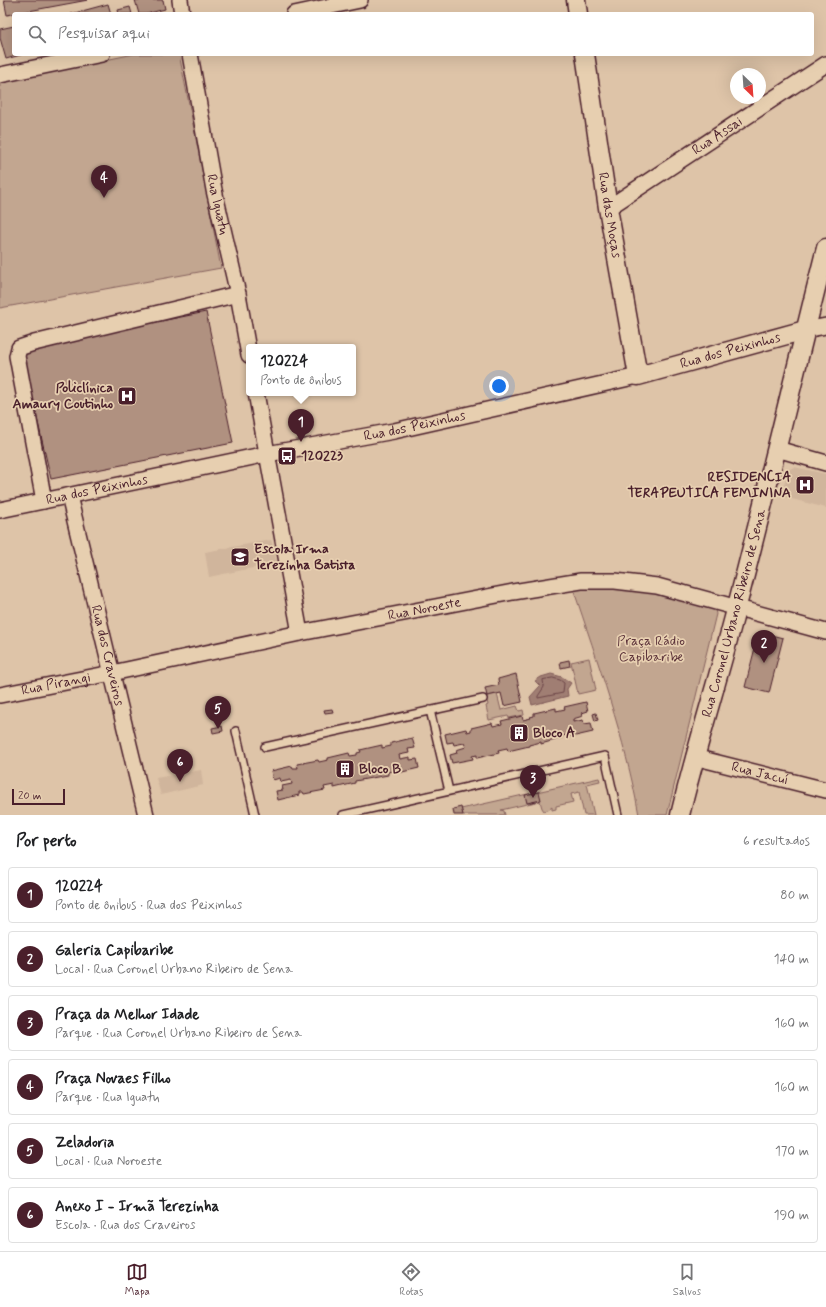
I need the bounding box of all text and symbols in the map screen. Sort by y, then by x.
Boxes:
search box [12,12,814,56]
icon: search [26,23,48,45]
text: Pesquisar aqui [58,24,150,44]
north arrow [730,68,766,104]
street label: Rua Assai [689,113,746,159]
pin: 4 [91,165,117,198]
street label: Rua das Moças [594,171,626,259]
street label: Rua Iguatu [202,173,233,237]
street label: Rua dos Peixinhos [678,328,782,373]
popup [246,344,356,396]
text: 120224 [260,352,308,372]
text: Ponto de ônibus [260,372,342,389]
your location [489,376,509,396]
place label: Policlínica Amaury Coutinho [13,379,114,413]
hospital icon: Policlínica Amaury Coutinho [116,385,138,407]
street label: Rua dos Peixinhos [362,406,467,445]
pin: 1 [288,409,314,442]
bus stop icon: 120223 [276,445,298,467]
place label: 120223 [301,447,343,465]
place label: RESIDENCIA TERAPEUTICA FEMININA [627,468,791,502]
street label: Rua dos Peixinhos [44,470,149,509]
hospital icon: RESIDENCIA TERAPEUTICA FEMININA [794,474,816,496]
street label: Rua Coronel Urbano Ribeiro de Sena [698,507,770,719]
place label: Escola Irma Terezinha Batista [254,540,355,574]
school or university icon: Escola Irma Terezinha Batista [229,546,251,568]
street label: Rua Noroeste [386,593,463,625]
street label: Rua dos Craveiros [87,603,128,708]
pin: 2 [751,630,777,663]
park label: Praça Rádio Capibaribe [617,632,685,666]
street label: Rua Pirangi [20,668,92,700]
pin: 5 [205,696,231,729]
building icon: Bloco A [508,722,530,744]
place label: Bloco A [533,724,575,742]
pin: 6 [167,749,193,782]
building icon: Bloco B [334,758,356,780]
street label: Rua Jacuí [729,758,790,789]
place label: Bloco B [359,760,401,778]
pin: 3 [520,765,546,798]
scale bar [12,787,65,806]
text: 20 m [18,789,41,803]
text: Por perto [16,830,77,852]
text: 6 resultados [743,833,810,850]
text: 120224 [55,877,103,897]
text: 1 [27,887,33,904]
text: 80 m [780,887,809,904]
text: Ponto de ônibus · Rua dos Peixinhos [55,897,242,914]
text: Galeria Capibaribe [55,941,174,961]
text: 2 [27,951,33,968]
text: 140 m [774,951,809,968]
text: Local · Rua Coronel Urbano Ribeiro de Sena [55,961,293,978]
text: Praça da Melhor Idade [55,1005,199,1025]
text: 3 [27,1015,33,1032]
text: 160 m [774,1015,809,1032]
text: Parque · Rua Coronel Urbano Ribeiro de Sena [55,1025,302,1042]
text: Praça Novaes Filho [55,1069,171,1089]
text: 4 [26,1079,34,1096]
text: 160 m [774,1079,809,1096]
text: Parque · Rua Iguatu [55,1089,159,1106]
text: Zeladoria [55,1133,114,1153]
text: 5 [26,1143,34,1160]
text: 170 m [775,1143,809,1160]
text: Local · Rua Noroeste [55,1153,162,1170]
text: Anexo I - Irmã Terezinha [55,1197,219,1217]
text: 6 [27,1207,33,1224]
text: 190 m [774,1207,809,1224]
text: Escola · Rua dos Craveiros [55,1217,196,1234]
tab: Mapa [125,1261,150,1299]
tab: Rotas [399,1261,423,1299]
tab: Salvos [673,1261,701,1299]

